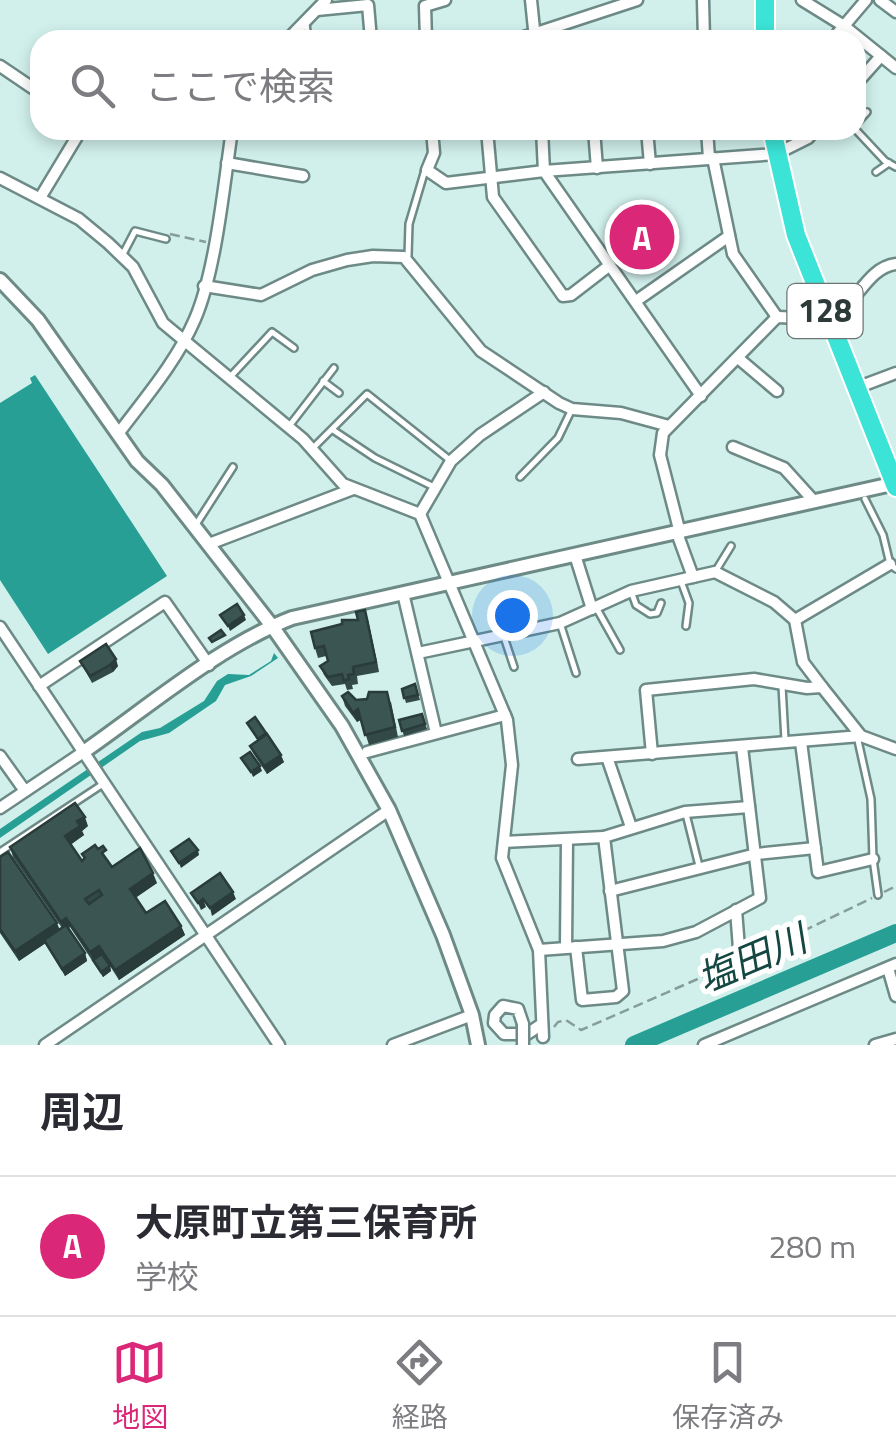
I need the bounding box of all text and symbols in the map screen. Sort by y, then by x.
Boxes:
search box [30,30,866,140]
text: ここで検索 [145,57,335,115]
icon: search [65,58,120,113]
pin: A [610,200,674,274]
road number: 128 [788,284,862,338]
your location [487,590,538,641]
water label: 塩田川 [688,908,819,1007]
text: 周辺 [40,1079,124,1143]
text: 大原町立第三保育所 [135,1193,477,1251]
text: A [63,1222,82,1270]
text: 280 m [768,1222,856,1270]
text: 学校 [135,1252,199,1300]
tab: 地図 [112,1335,168,1438]
tab: 経路 [392,1335,448,1438]
tab: 保存済み [672,1335,784,1438]

